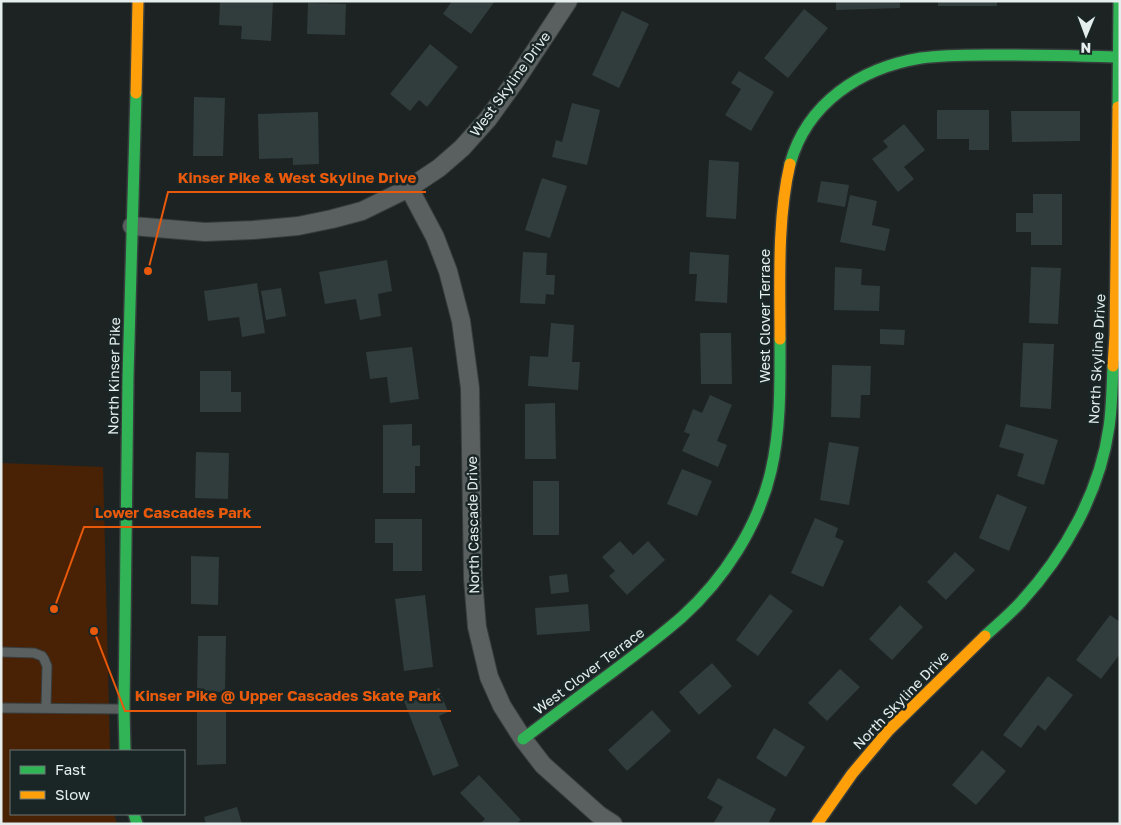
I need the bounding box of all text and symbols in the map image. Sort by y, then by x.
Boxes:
north arrow [1061,10,1111,60]
street label: West Skyline Drive [466,28,553,139]
text: N [1080,40,1091,57]
callout: Kinser Pike & West Skyline Drive [168,162,426,192]
text: Kinser Pike & West Skyline Drive [178,168,416,186]
street label: West Clover Terrace [756,249,773,383]
street label: North Skyline Drive [1085,293,1108,425]
street label: North Kinser Pike [104,317,123,435]
street label: North Cascade Drive [463,456,482,594]
callout: Lower Cascades Park [84,497,261,527]
text: Lower Cascades Park [95,503,252,521]
street label: West Clover Terrace [530,623,647,718]
street label: North Skyline Drive [849,647,952,752]
callout: Kinser Pike @ Upper Cascades Skate Park [125,681,451,711]
text: Kinser Pike @ Upper Cascades Skate Park [135,686,442,704]
legend [10,750,185,815]
text: Fast [55,760,86,778]
text: Slow [55,785,90,803]

